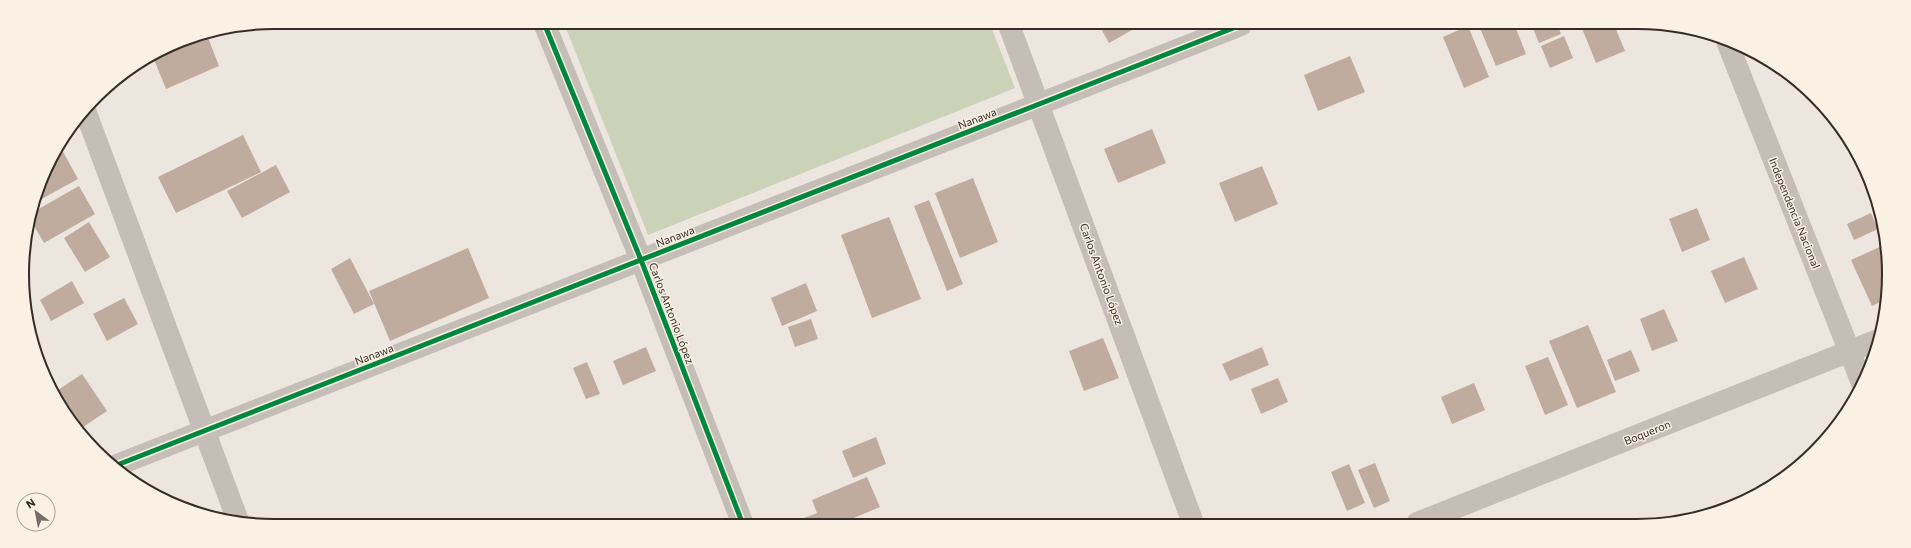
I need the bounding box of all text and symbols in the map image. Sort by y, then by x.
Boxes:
street label: Nanawa [956,105,998,131]
street label: Independencia Nacional [1767,156,1823,270]
street label: Carlos Antonio López [1078,221,1127,327]
street label: Nanawa [654,223,696,249]
street label: Carlos Antonio López [647,261,698,366]
street label: Nanawa [353,341,395,367]
street label: Boqueron [1622,417,1672,447]
north arrow [16,492,56,532]
text: N [23,495,37,511]

